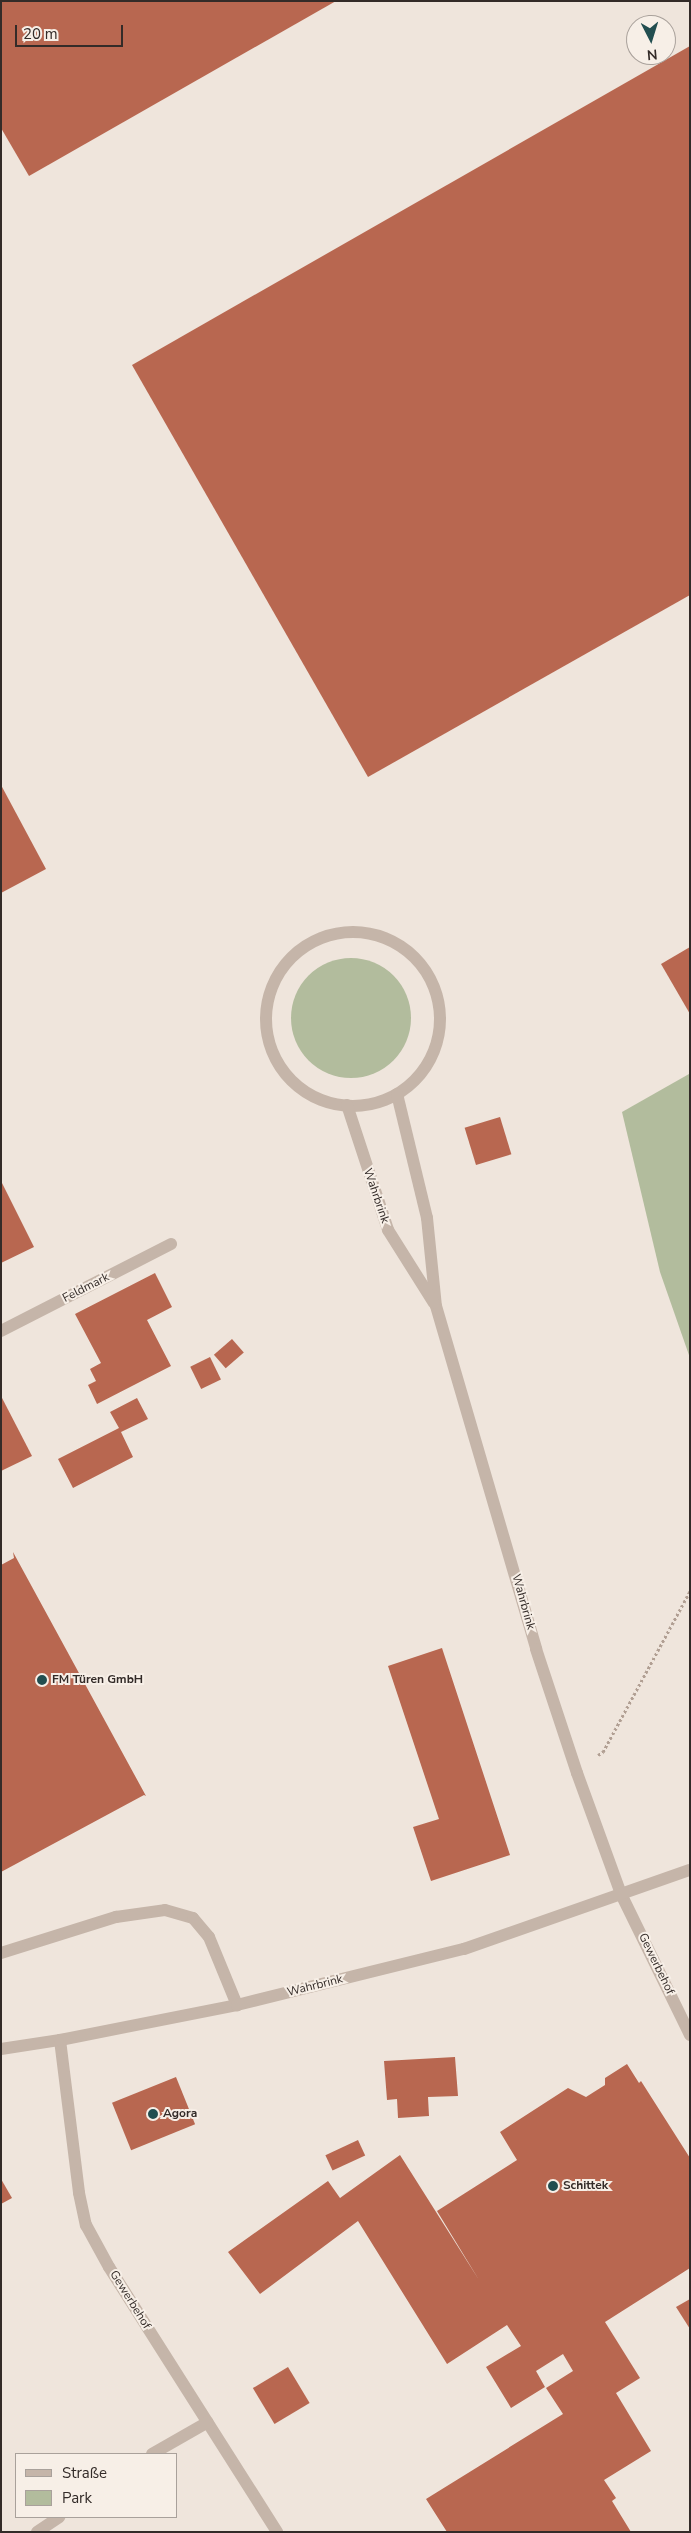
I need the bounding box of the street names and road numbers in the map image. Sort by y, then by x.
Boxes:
street label: Wahrbrink [360,1167,392,1225]
street label: Feldmark [60,1270,112,1306]
street label: Wahrbrink [508,1573,538,1631]
street label: Gewerbehof [635,1931,677,1997]
street label: Wahrbrink [286,1972,344,2000]
street label: Gewerbehof [106,2268,154,2332]

